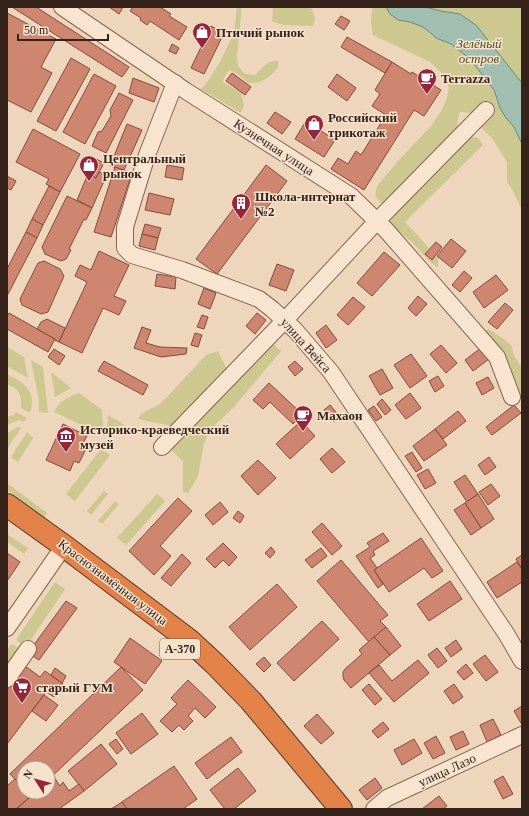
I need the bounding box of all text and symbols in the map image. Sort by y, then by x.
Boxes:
scale bar [18,16,108,42]
shop icon: Птичий рынок [191,21,213,49]
text: 50 m [24,23,49,37]
place label: Птичий рынок [216,25,305,40]
park label: Зелёный остров [456,36,502,66]
cafe icon: Terrazza [416,67,438,95]
place label: Terrazza [441,71,491,86]
place label: Российский трикотаж [328,110,397,140]
shop icon: Российский трикотаж [303,113,325,141]
street label: Кузнечная улица [231,116,317,179]
place label: Центральный рынок [103,151,187,181]
shop icon: Центральный рынок [78,154,100,182]
place label: Школа-интернат №2 [255,189,356,219]
building icon: Школа-интернат №2 [230,192,252,220]
street label: улица Вейса [278,315,335,376]
cafe icon: Махаон [292,404,314,432]
place label: Махаон [317,408,363,423]
place label: Историко-краеведческий музей [80,422,230,452]
museum icon: Историко-краеведческий музей [55,425,77,453]
street label: Краснознамённая улица [55,536,171,628]
road number: А-370 [160,639,200,659]
supermarket icon: старый ГУМ [11,676,33,704]
place label: старый ГУМ [36,680,113,695]
street label: улица Лазо [416,750,478,790]
north arrow [16,760,56,800]
text: N [21,767,35,781]

